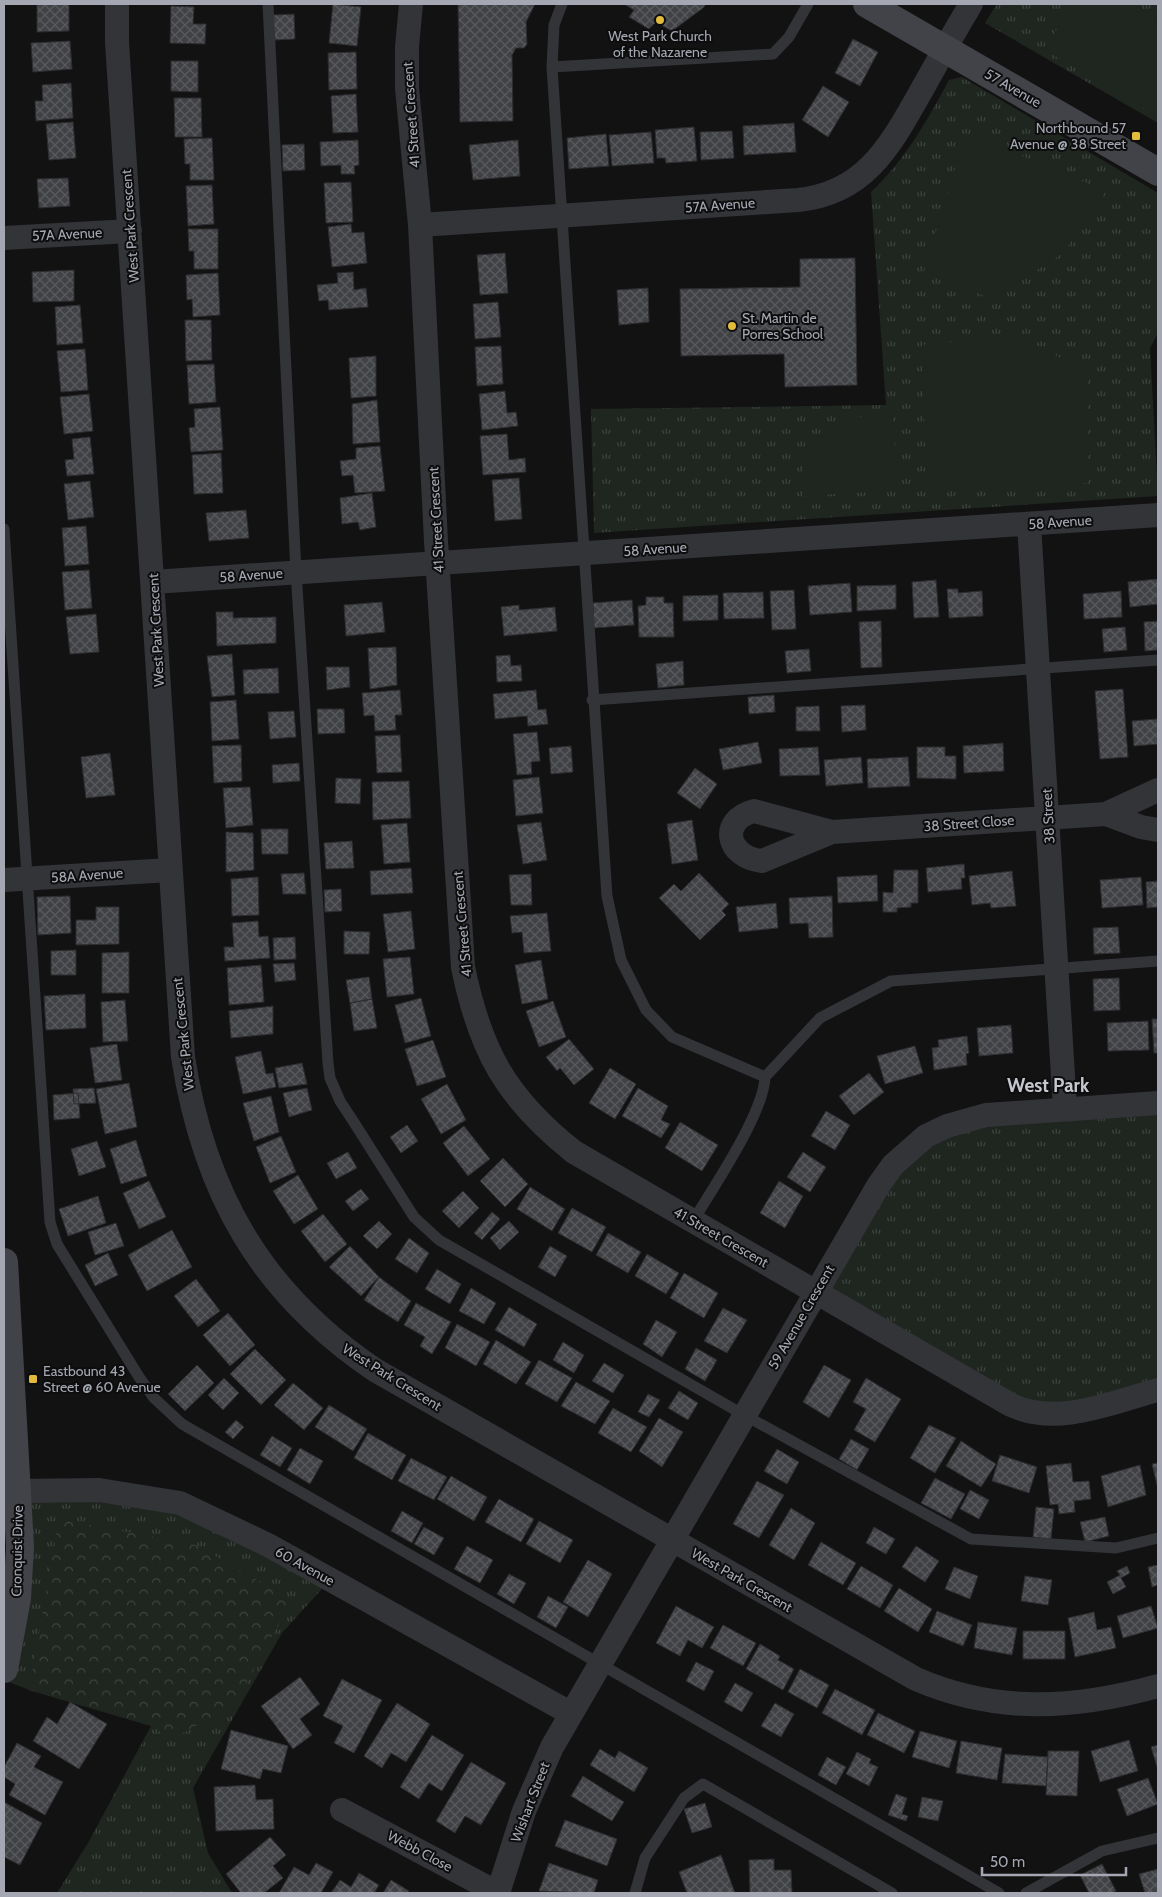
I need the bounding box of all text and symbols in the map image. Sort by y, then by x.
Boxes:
marker: West Park Church of the Nazarene [654,14,666,26]
place label: West Park Church of the Nazarene [608,27,712,61]
street label: 41 Street Crescent [398,61,424,169]
street label: 57 Avenue [982,65,1044,111]
place label: Northbound 57 Avenue @ 38 Street [1010,119,1126,153]
marker: Northbound 57 Avenue @ 38 Street [1130,130,1142,142]
street label: West Park Crescent [117,168,143,283]
street label: 57A Avenue [684,194,756,216]
street label: 57A Avenue [32,223,102,245]
place label: St. Martin de Porres School [742,309,824,343]
marker: St. Martin de Porres School [726,320,738,332]
street label: 41 Street Crescent [424,466,448,574]
street label: 58 Avenue [1028,511,1092,533]
street label: 58 Avenue [623,538,687,560]
street label: 58 Avenue [219,564,283,586]
street label: West Park Crescent [144,573,168,687]
street label: 38 Street [1038,788,1058,844]
street label: 38 Street Close [923,811,1015,835]
street label: 58A Avenue [50,864,124,886]
street label: 41 Street Crescent [448,870,476,978]
street label: West Park Crescent [168,976,198,1091]
district label: West Park [1007,1074,1090,1097]
street label: 41 Street Crescent [670,1203,772,1272]
street label: 59 Avenue Crescent [764,1261,838,1373]
street label: West Park Crescent [339,1339,445,1415]
place label: Eastbound 43 Street @ 60 Avenue [43,1362,161,1396]
marker: Eastbound 43 Street @ 60 Avenue [27,1373,39,1385]
street label: Cronquist Drive [7,1505,27,1597]
street label: 60 Avenue [272,1542,338,1590]
street label: West Park Crescent [688,1544,796,1616]
street label: Wishart Street [506,1759,554,1845]
street label: Webb Close [384,1826,456,1876]
scale bar [982,1844,1126,1876]
text: 50 m [990,1853,1025,1871]

